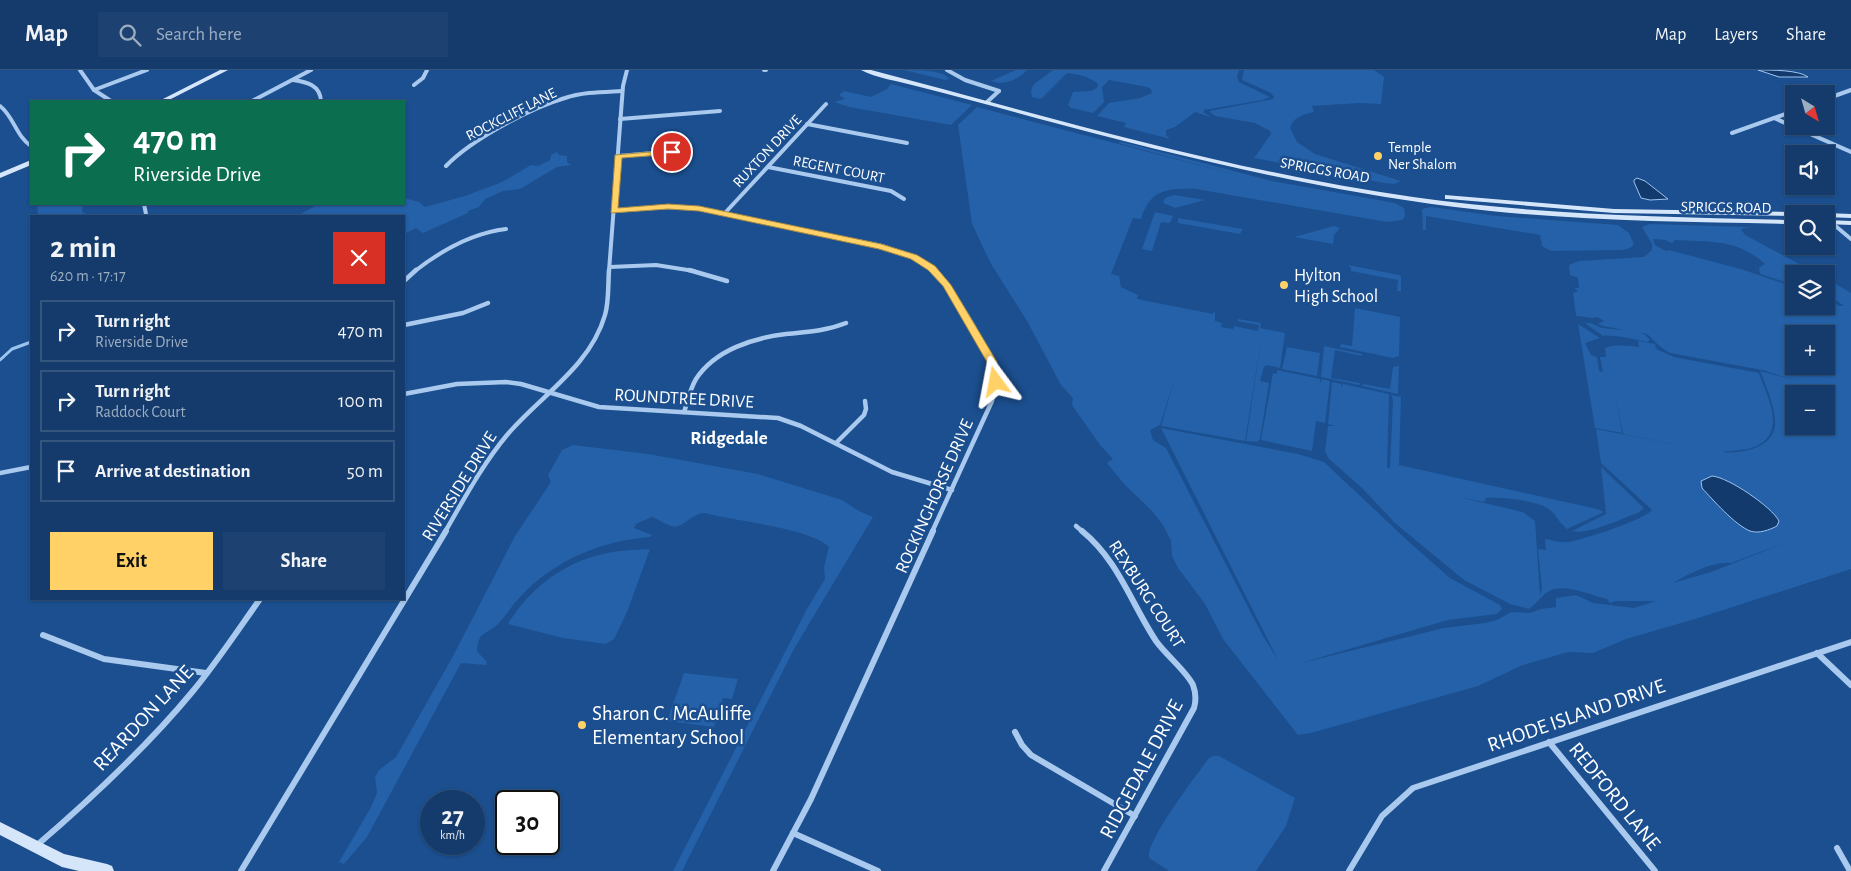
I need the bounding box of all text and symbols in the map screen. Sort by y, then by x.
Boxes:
search box [98,12,448,57]
icon: search [116,21,144,49]
text: Map [25,22,68,46]
text: Search here [156,25,242,44]
text: Map [1655,26,1686,44]
text: Layers [1714,26,1758,44]
text: Share [1786,26,1826,44]
street label: ROCKCLIFF LANE [464,85,559,144]
north arrow [1785,85,1835,135]
map controls [1785,85,1835,435]
street label: RUXTON DRIVE [730,112,804,190]
icon: right [50,120,115,185]
text: 470 m [133,122,218,157]
pin [651,131,693,173]
icon: arrive [658,138,686,166]
place label: Temple Ner Shalom [1388,140,1457,172]
button: sound [1785,145,1835,195]
marker: Temple Ner Shalom [1372,150,1384,162]
street label: REGENT COURT [792,153,887,186]
street label: SPRIGGS ROAD [1279,155,1371,186]
text: Riverside Drive [133,163,261,185]
street label: SPRIGGS ROAD [1681,199,1772,216]
button: search [1785,205,1835,255]
button: close [333,232,385,284]
text: 2 min [50,233,117,263]
button: layers [1785,265,1835,315]
place label: Hylton High School [1294,267,1378,306]
text: 620 m · 17:17 [50,268,126,284]
marker: Hylton High School [1278,279,1290,291]
text: Turn right [95,312,170,331]
icon: right [52,317,80,345]
text: 470 m [338,322,383,341]
button: + [1785,325,1835,375]
text: Riverside Drive [95,334,188,350]
position arrow [969,355,1021,407]
text: Turn right [95,382,170,401]
button: − [1785,385,1835,435]
street label: ROUNDTREE DRIVE [614,386,755,412]
icon: right [52,387,80,415]
text: 100 m [338,392,383,411]
text: Raddock Court [95,404,186,420]
street label: ROCKINGHORSE DRIVE [893,416,977,576]
street label: RIVERSIDE DRIVE [419,429,501,544]
district label: Ridgedale [690,429,768,448]
icon: arrive [52,457,80,485]
text: Arrive at destination [95,462,251,481]
text: 50 m [347,462,383,481]
button: Exit [50,532,213,590]
button: Share [223,532,385,590]
street label: REXBURG COURT [1105,538,1188,652]
street label: REARDON LANE [89,662,197,775]
street label: RHODE ISLAND DRIVE [1485,675,1668,756]
street label: RIDGEDALE DRIVE [1096,696,1187,842]
place label: Sharon C. McAuliffe Elementary School [592,703,751,748]
marker: Sharon C. McAuliffe Elementary School [576,719,588,731]
street label: REDFORD LANE [1565,738,1664,854]
speed limit sign: 30 [495,790,560,855]
text: 27 [441,804,464,829]
text: km/h [440,829,465,841]

